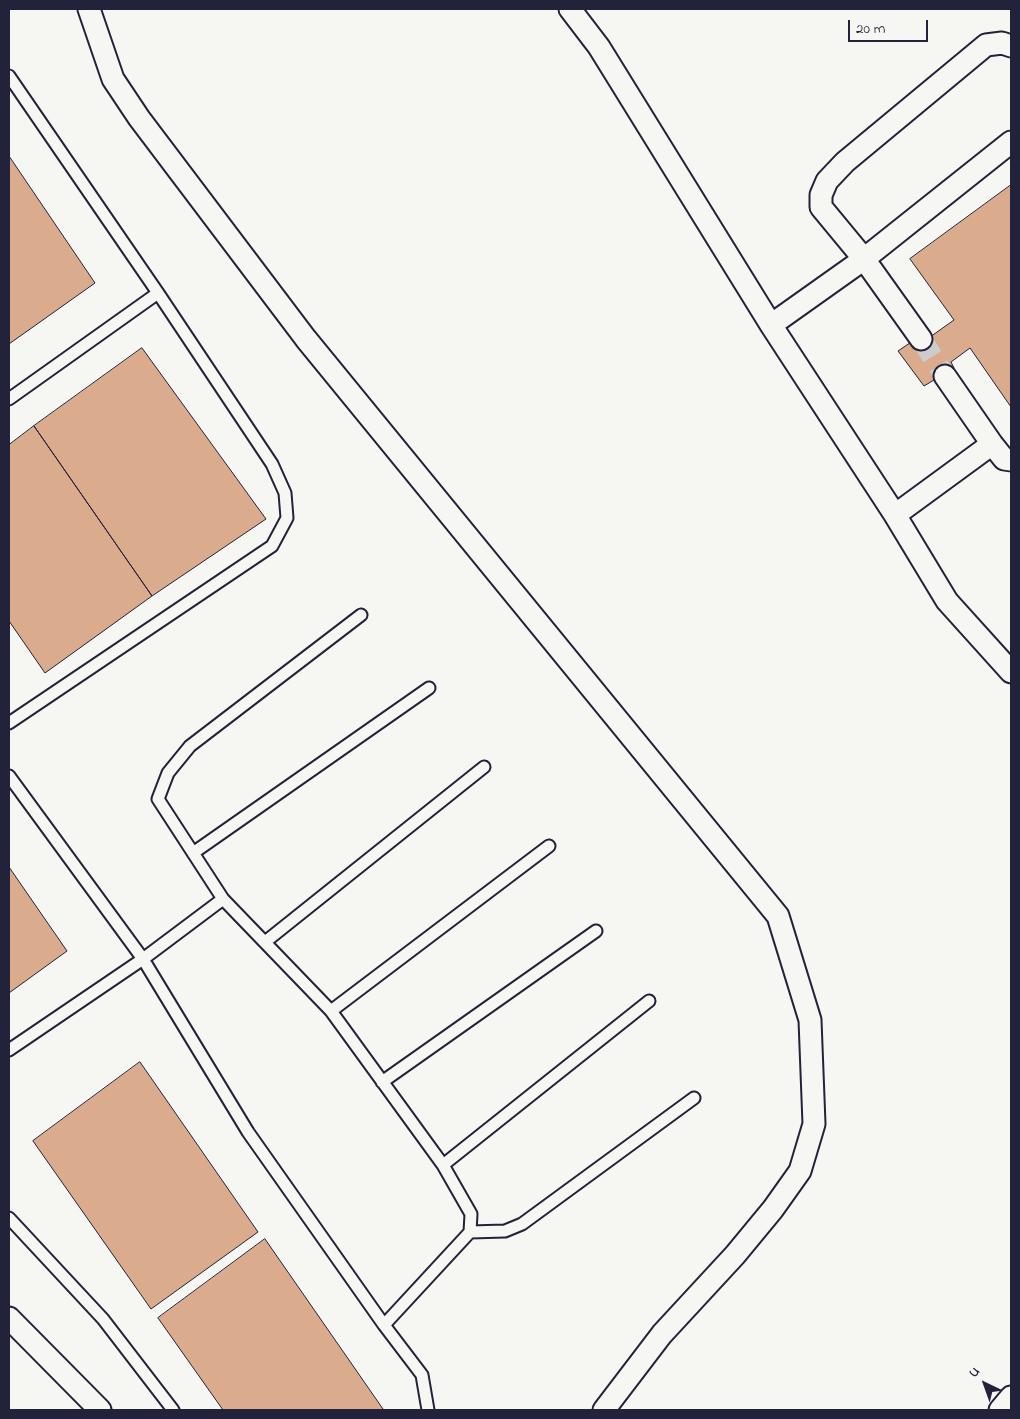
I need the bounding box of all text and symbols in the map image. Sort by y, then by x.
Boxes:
scale bar [850,10,930,42]
text: 20 m [856,18,885,40]
north arrow [960,1359,1010,1409]
text: U [964,1362,985,1383]

